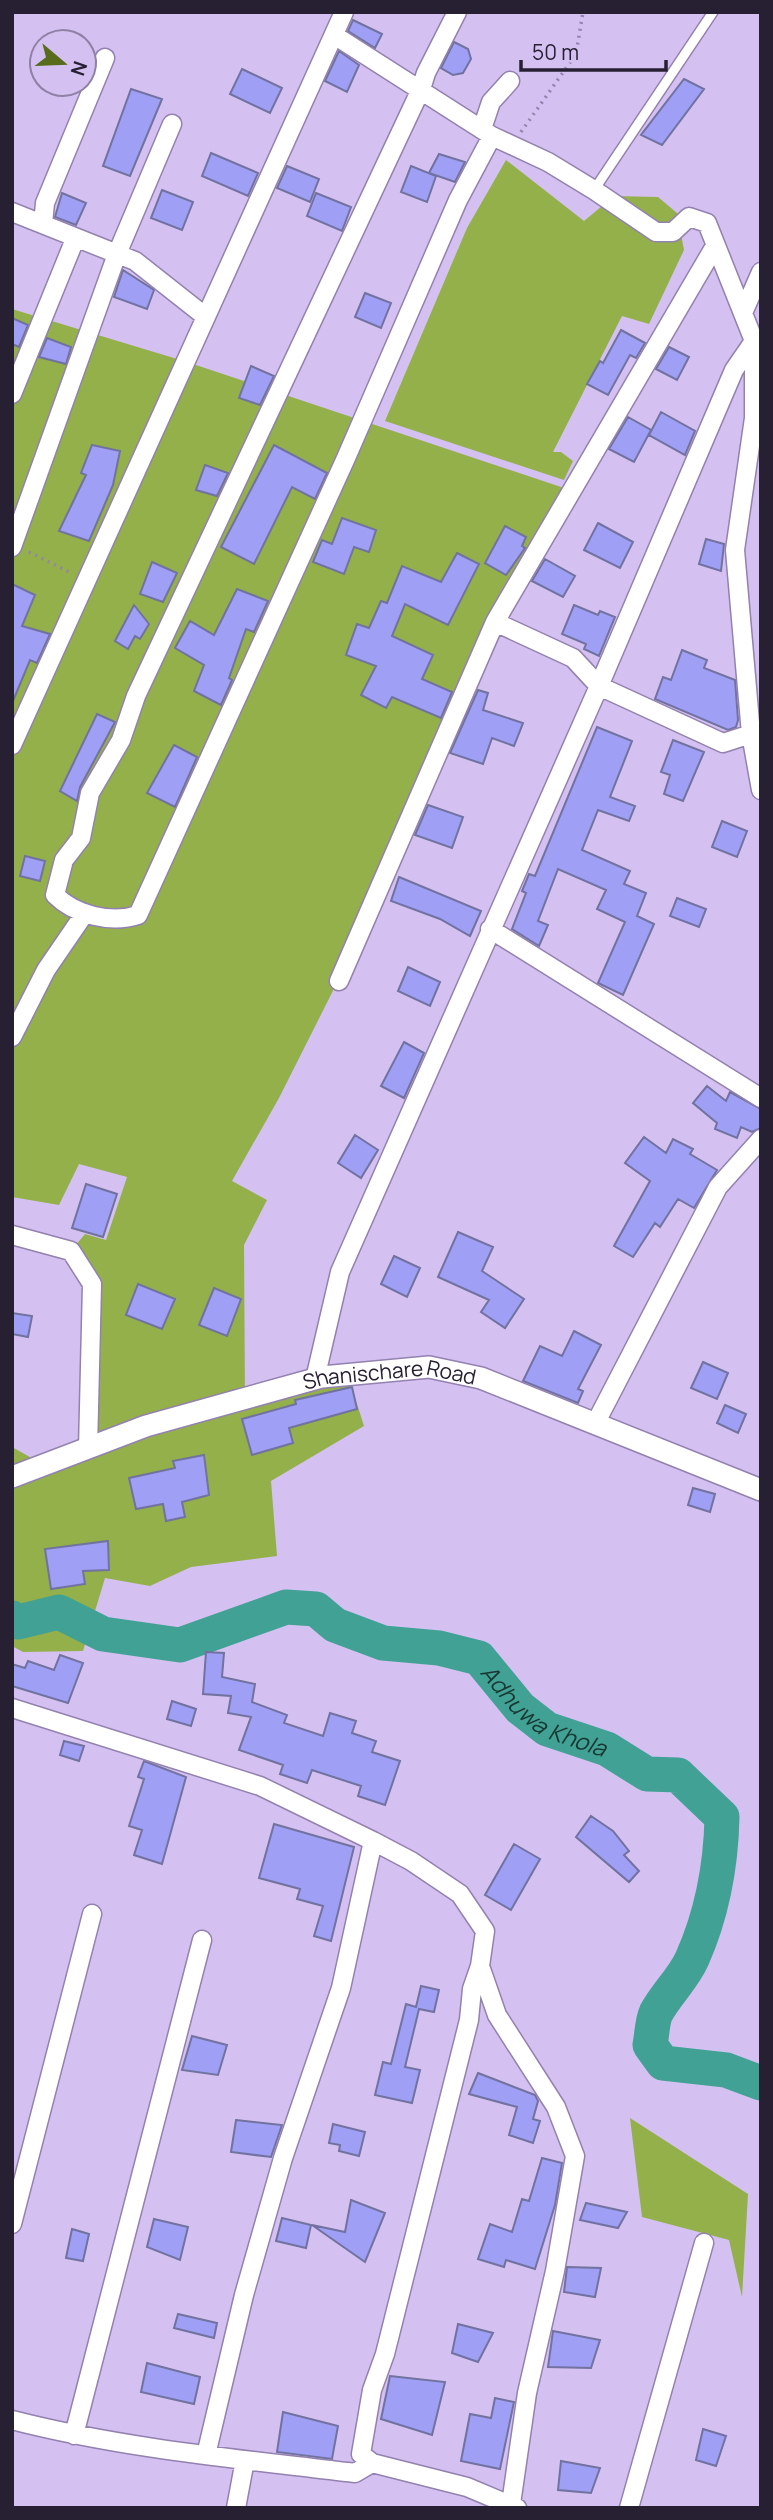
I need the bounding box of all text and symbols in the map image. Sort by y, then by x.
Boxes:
north arrow [28,28,98,98]
scale bar [521,28,666,72]
text: 50 m [532,38,579,66]
text: N [65,58,94,79]
street label: Shanischare Road [299,1353,479,1396]
water label: Adhuwa Khola [474,1657,612,1764]

